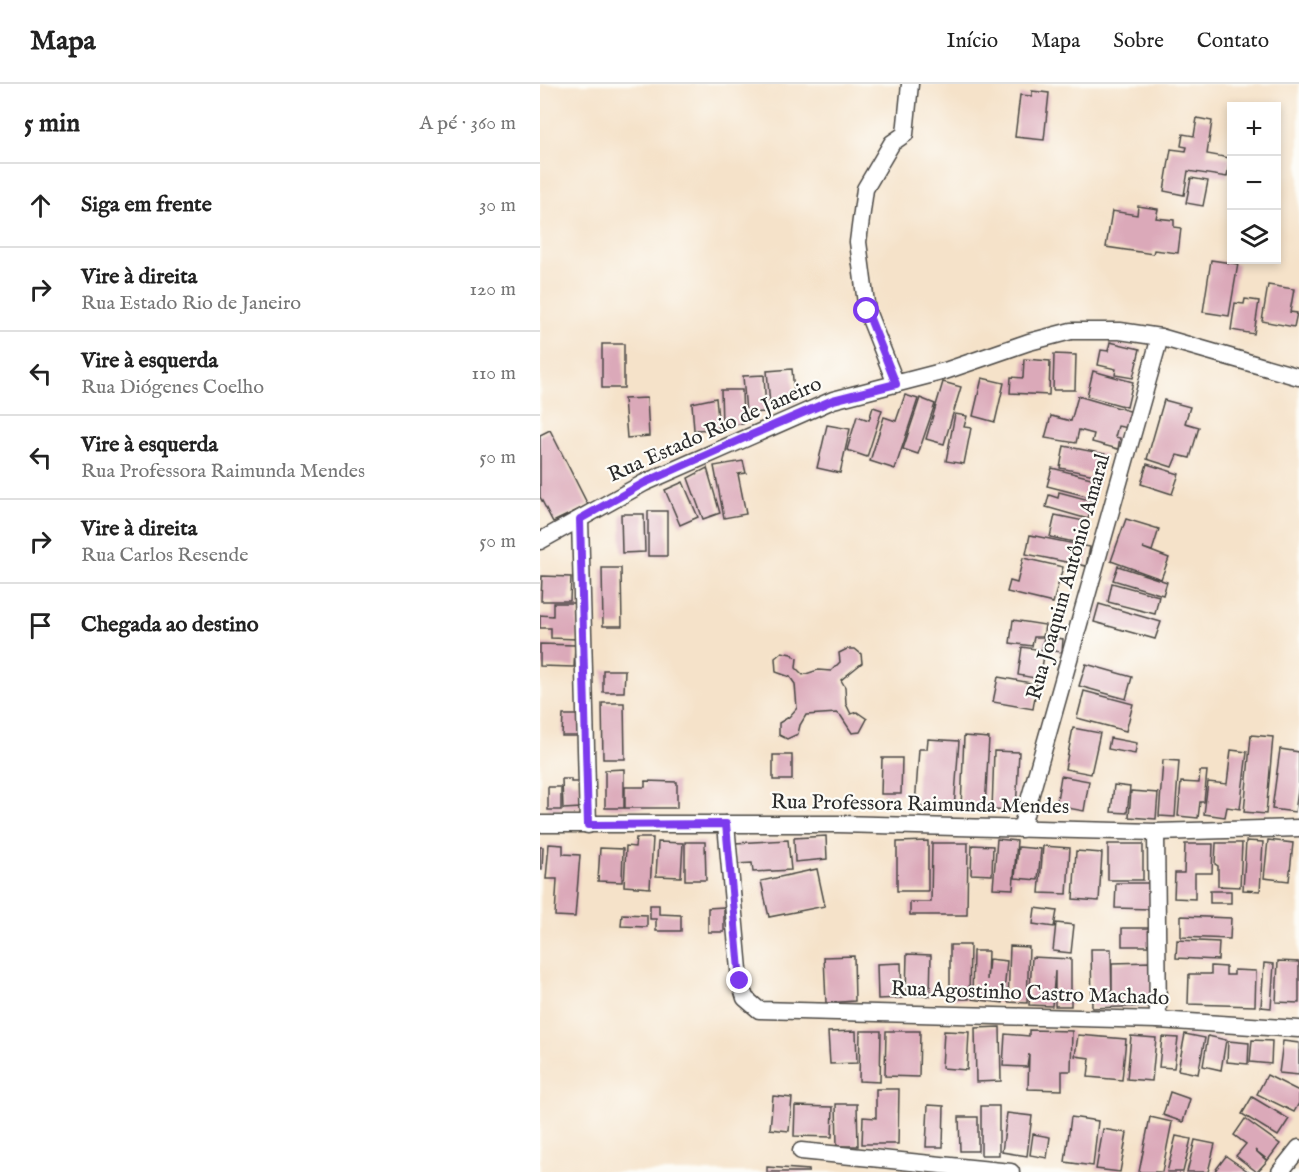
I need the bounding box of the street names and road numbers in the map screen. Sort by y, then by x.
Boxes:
street label: Rua Estado Rio de Janeiro [604,371,826,489]
street label: Rua Joaquim Antônio Amaral [1021,451,1117,703]
street label: Rua Professora Raimunda Mendes [771,789,1069,821]
street label: Rua Agostinho Castro Machado [890,976,1170,1012]

